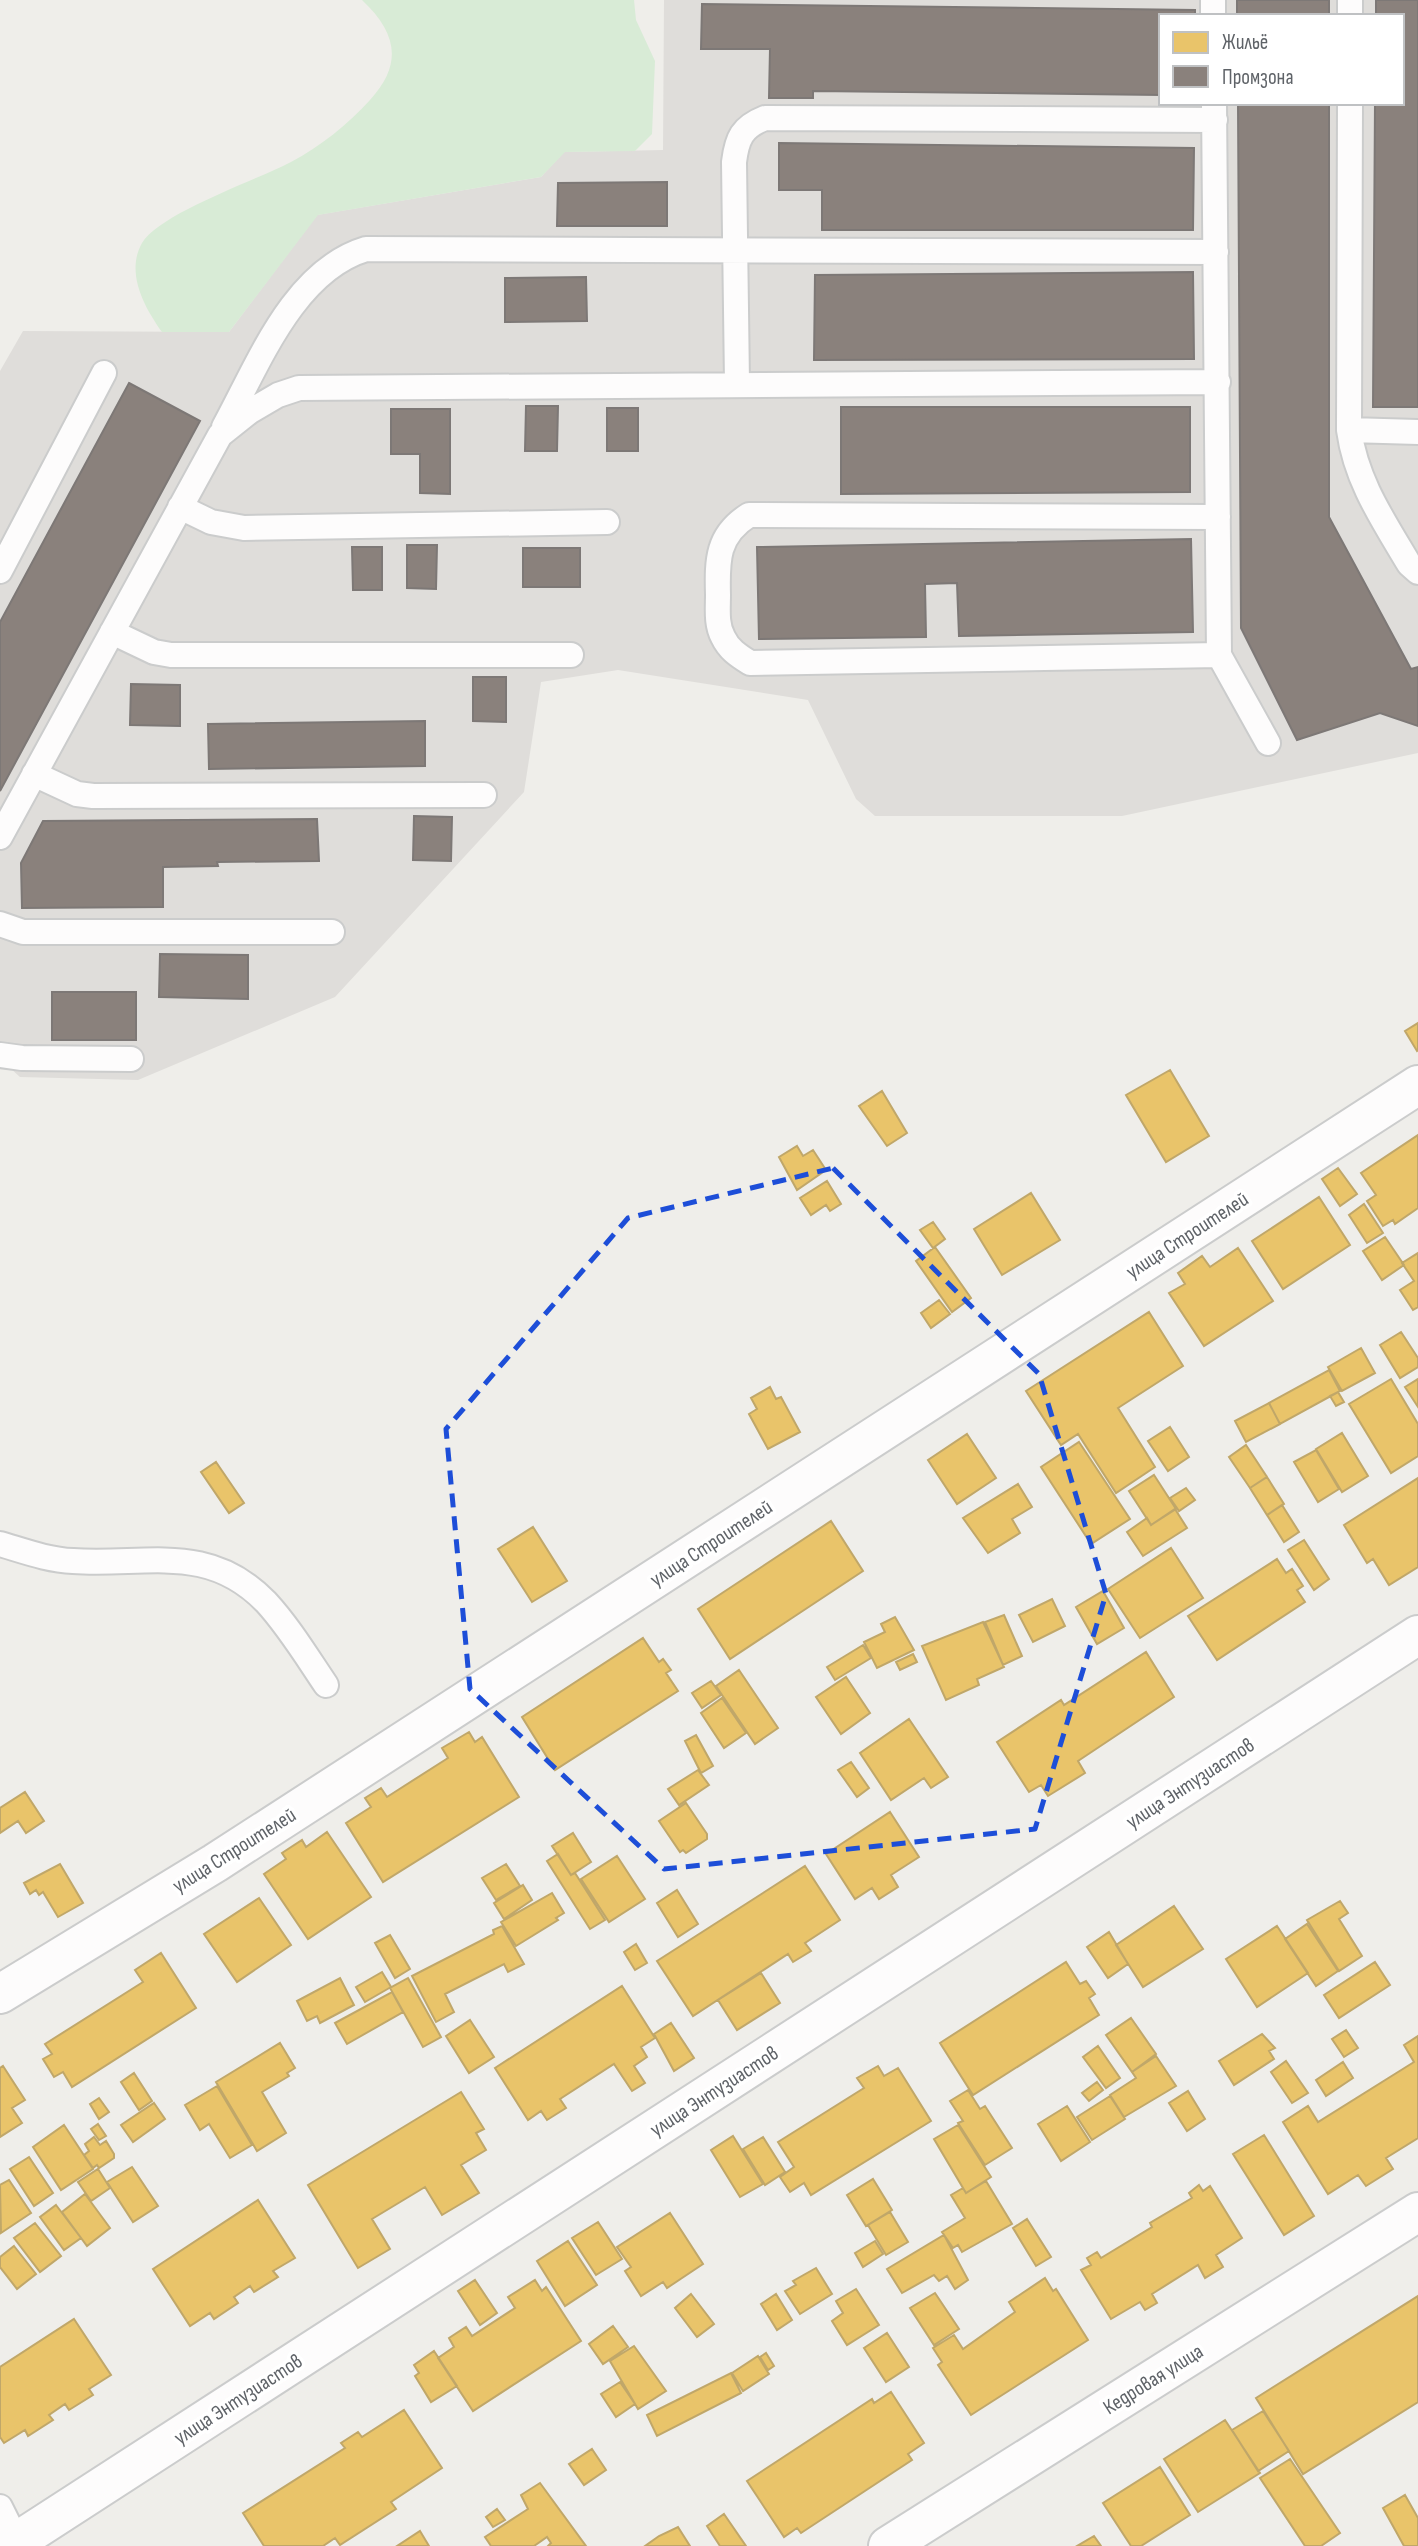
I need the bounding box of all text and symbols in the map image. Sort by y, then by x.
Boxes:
legend [1159,14,1404,105]
text: Жильё [1222,30,1268,55]
text: Промзона [1222,65,1293,90]
street label: улица Строителей [1121,1187,1253,1284]
street label: улица Строителей [645,1495,777,1592]
street label: улица Энтузиастов [1121,1733,1259,1834]
street label: улица Строителей [168,1803,301,1898]
street label: улица Энтузиастов [645,2041,783,2142]
street label: Кедровая улица [1099,2339,1208,2420]
street label: улица Энтузиастов [169,2349,307,2450]

